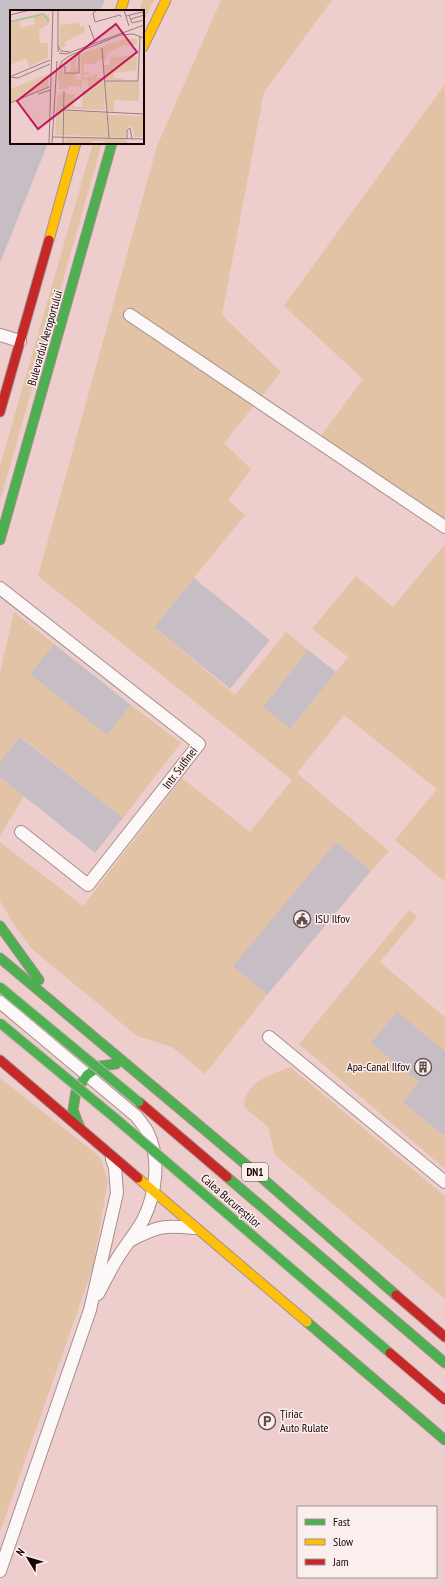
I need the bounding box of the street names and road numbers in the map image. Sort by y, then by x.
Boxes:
street label: Bulevardul Aeroportului [24,288,65,387]
street label: Intr. Sulfinei [159,744,200,792]
road number: DN1 [242,1163,268,1181]
street label: Calea Bucureștilor [198,1170,265,1231]

